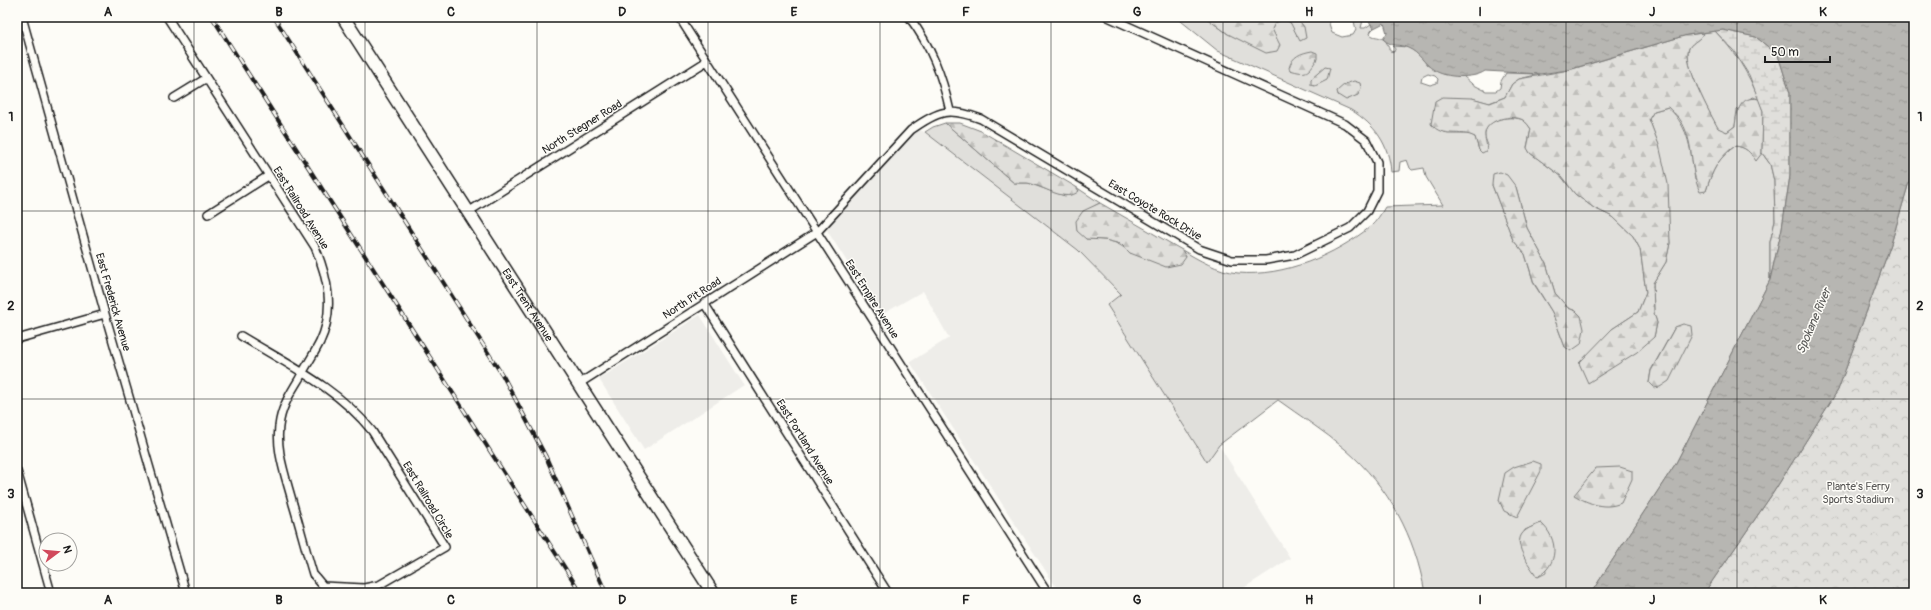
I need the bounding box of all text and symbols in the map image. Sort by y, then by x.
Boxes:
text: A [104,4,113,20]
text: B [275,4,283,20]
text: C [447,4,455,20]
text: D [618,4,626,20]
text: E [791,4,798,20]
text: F [962,4,970,20]
text: G [1133,4,1142,20]
text: H [1305,4,1313,20]
text: I [1478,4,1482,20]
text: J [1649,4,1655,20]
text: K [1819,4,1827,20]
scale bar [1765,38,1830,64]
text: 50 m [1771,45,1799,60]
street label: North Stegner Road [540,97,624,157]
text: 1 [8,109,14,125]
text: 1 [1917,109,1923,125]
street label: East Railroad Avenue [270,164,332,252]
street label: East Coyote Rock Drive [1106,177,1204,243]
street label: East Frederick Avenue [93,251,133,353]
street label: East Empire Avenue [842,257,902,341]
street label: East Trent Avenue [500,266,556,344]
street label: North Pit Road [660,274,724,322]
water label: Spokane River [1793,284,1835,356]
text: 2 [7,298,15,314]
text: 2 [1916,298,1924,314]
street label: East Portland Avenue [773,397,837,488]
street label: East Railroad Circle [400,459,456,541]
park label: Plante's Ferry Sports Stadium [1822,480,1894,506]
text: 3 [7,486,15,502]
text: 3 [1916,486,1924,502]
north arrow [38,532,78,572]
text: N [60,544,75,555]
text: A [104,592,113,608]
text: B [275,592,283,608]
text: C [447,592,455,608]
text: D [618,592,626,608]
text: E [791,592,798,608]
text: F [962,592,970,608]
text: G [1133,592,1142,608]
text: H [1305,592,1313,608]
text: I [1478,592,1482,608]
text: J [1649,592,1655,608]
text: K [1819,592,1827,608]

